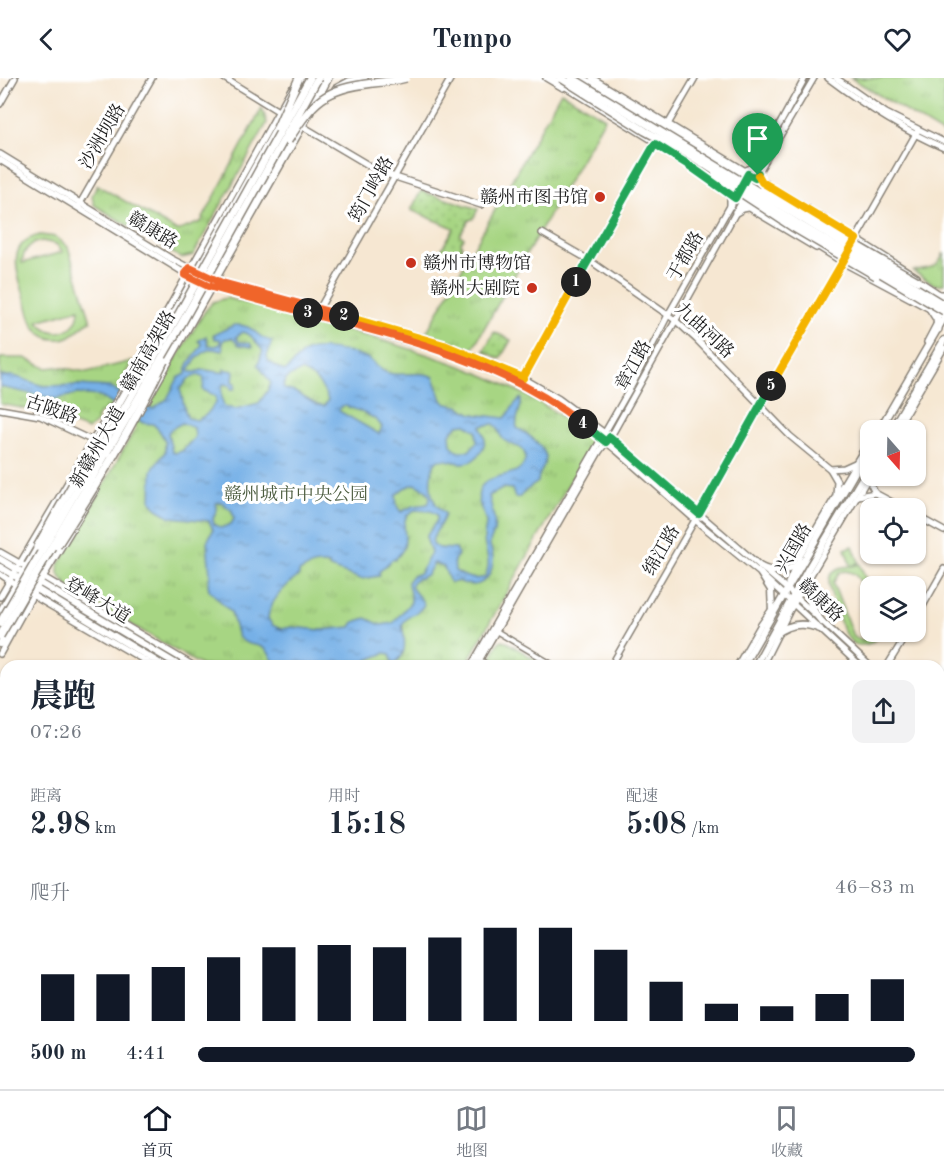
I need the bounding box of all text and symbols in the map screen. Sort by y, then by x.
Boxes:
icon: back [30,23,63,56]
icon: heart [881,23,914,56]
text: Tempo [432,26,512,53]
street label: 沙洲坝路 [75,100,129,172]
pin [732,113,783,175]
icon: arrive [741,122,774,155]
street label: 筠门岭路 [345,153,397,225]
place label: 赣州市图书馆 [480,187,588,207]
marker: 赣州市图书馆 [593,190,607,204]
street label: 赣康路 [125,208,181,252]
street label: 于都路 [663,228,707,284]
place label: 赣州市博物馆 [423,253,531,273]
marker: 赣州市博物馆 [404,256,418,270]
pin: 1 [561,267,591,297]
text: 1 [571,274,581,290]
place label: 赣州大剧院 [430,278,520,298]
marker: 赣州大剧院 [525,281,539,295]
pin: 3 [293,298,323,328]
street label: 九曲河路 [672,298,738,362]
pin: 2 [329,301,359,331]
text: 3 [303,305,313,321]
street label: 赣南高架路 [117,307,179,395]
text: 2 [339,308,349,324]
street label: 章江路 [611,337,655,393]
pin: 5 [756,371,786,401]
text: 5 [766,378,776,394]
street label: 古陂路 [23,391,81,427]
street label: 新赣州大道 [66,403,128,491]
pin: 4 [568,409,598,439]
text: 4 [578,416,588,432]
north arrow [860,420,926,486]
map controls [860,420,926,642]
park label: 赣州城市中央公园 [224,484,368,504]
button: locate [860,498,926,564]
street label: 兴国路 [771,520,815,576]
street label: 绵江路 [639,522,683,578]
street label: 登峰大道 [62,573,134,627]
street label: 赣康路 [794,574,848,626]
button: layers [860,576,926,642]
button: share [852,680,915,743]
text: 晨跑 [30,682,96,715]
text: 07:26 [30,723,82,743]
text: 距离 [30,789,62,805]
text: 用时 [328,789,360,805]
text: 配速 [626,789,658,805]
text: 2.98 [30,810,91,840]
text: 15:18 [328,810,406,840]
text: 5:08 [626,810,687,840]
text: km [91,821,116,837]
text: /km [687,821,719,837]
text: 46–83 m [835,878,915,898]
text: 爬升 [30,884,70,904]
text: 500 m [30,1044,86,1064]
text: 4:41 [126,1044,166,1064]
tab: 首页 [141,1102,174,1162]
tab: 地图 [455,1102,488,1162]
tab: 收藏 [770,1102,803,1162]

